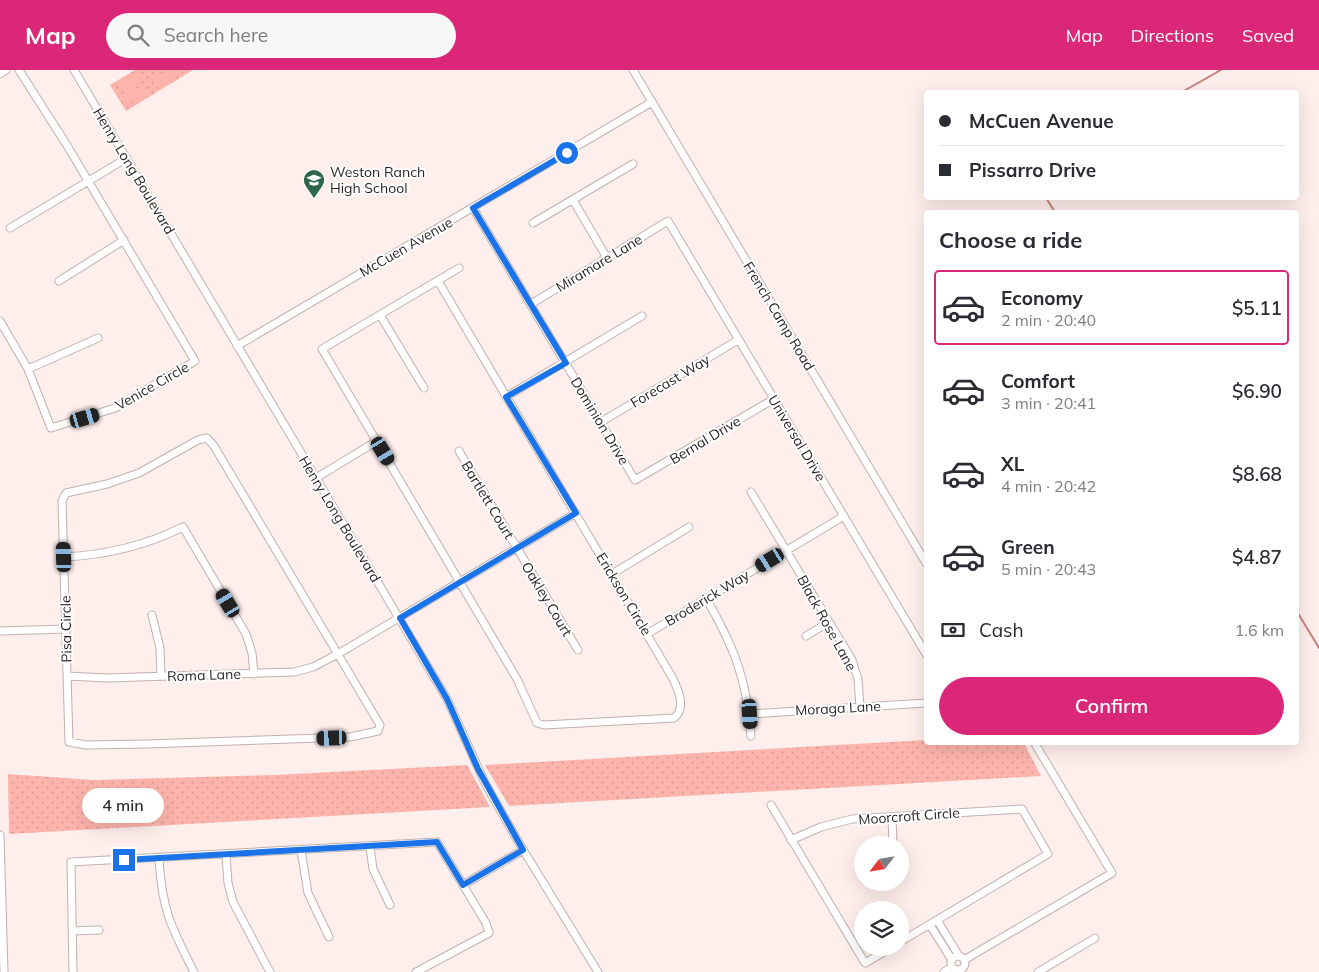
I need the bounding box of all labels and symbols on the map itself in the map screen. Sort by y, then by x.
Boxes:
street label: Henry Long Boulevard [89,104,179,238]
route start [556,142,578,164]
place label: Weston Ranch High School [330,163,425,197]
school or university icon: Weston Ranch High School [302,168,326,199]
street label: McCuen Avenue [356,213,456,281]
street label: Miramare Lane [553,230,645,296]
street label: French Camp Road [739,258,819,374]
street label: Forecast Way [627,350,713,412]
street label: Venice Circle [112,358,192,414]
street label: Dominion Drive [567,374,633,468]
street label: Universal Drive [764,391,830,485]
car [68,407,101,429]
street label: Bernal Drive [666,412,744,468]
car [368,434,397,468]
street label: Henry Long Boulevard [295,452,385,586]
street label: Bartlett Court [458,458,518,542]
car [55,542,72,572]
car [753,546,786,574]
street label: Erickson Circle [592,549,656,639]
street label: Oakley Court [518,558,576,640]
street label: Broderick Way [662,565,753,630]
street label: Black Rose Lane [793,572,861,674]
car [213,586,242,620]
street label: Pisa Circle [56,595,76,663]
street label: Roma Lane [167,665,241,685]
street label: Moraga Lane [795,697,881,719]
car [741,699,758,729]
car [316,730,347,746]
callout: 4 min [83,788,165,822]
street label: Moorcroft Circle [858,803,960,829]
north arrow [854,836,909,891]
route end [113,849,135,871]

